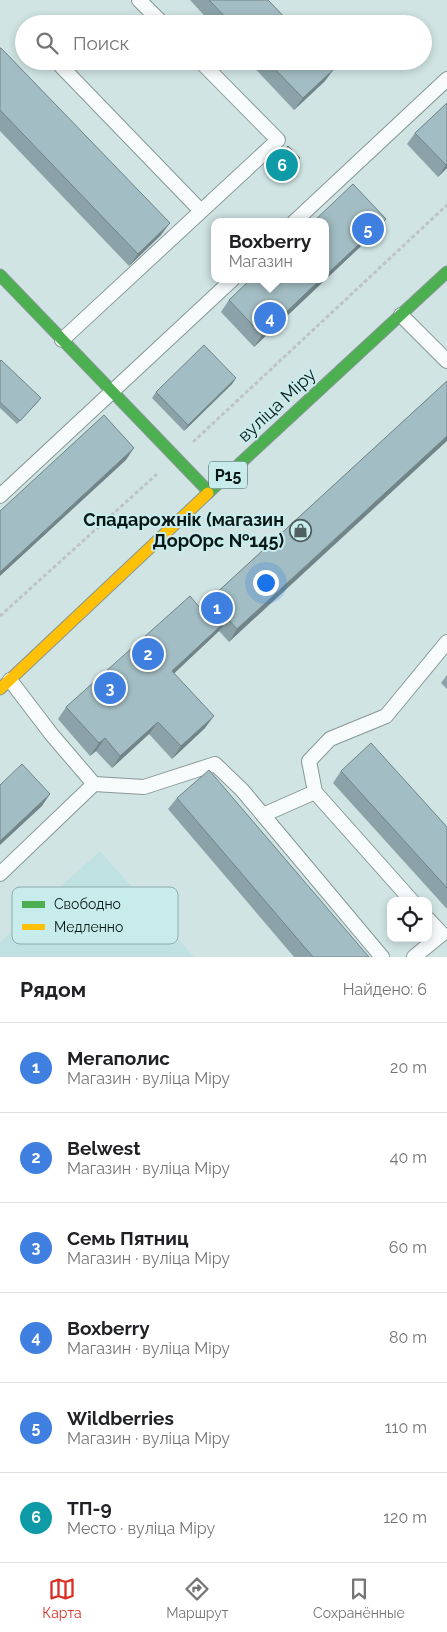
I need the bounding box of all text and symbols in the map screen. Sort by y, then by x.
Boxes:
search box [15,15,432,70]
icon: search [33,29,61,57]
text: Поиск [73,32,129,54]
pin: 6 [266,146,298,184]
pin: 5 [352,210,384,248]
popup [211,218,329,283]
text: Boxberry [229,230,311,252]
text: Магазин [229,252,293,271]
pin: 4 [254,299,286,337]
street label: вуліца Міру [233,363,320,446]
road number: Р15 [209,462,247,488]
place label: Спадарожнік (магазин ДорОрс №145) [83,509,284,551]
shop icon: Спадарожнік (магазин ДорОрс №145) [288,518,312,542]
your location [253,570,279,596]
pin: 1 [201,589,233,627]
pin: 2 [132,635,164,673]
pin: 3 [94,669,126,707]
legend [12,887,178,944]
text: Свободно [54,896,121,912]
map controls [387,897,432,942]
button: locate [387,897,432,942]
text: Медленно [54,919,123,935]
text: Рядом [20,977,86,1002]
text: Найдено: 6 [343,980,427,999]
text: Мегаполис [67,1047,170,1069]
text: 1 [32,1058,40,1077]
text: 20 m [390,1058,427,1077]
text: Магазин · вуліца Міру [67,1069,230,1088]
text: Belwest [67,1137,140,1159]
text: 2 [31,1148,41,1167]
text: 40 m [390,1148,427,1167]
text: Магазин · вуліца Міру [67,1159,230,1178]
text: Семь Пятниц [67,1227,189,1249]
text: 3 [32,1238,40,1257]
text: 60 m [389,1238,427,1257]
text: Магазин · вуліца Міру [67,1249,230,1268]
text: Boxberry [67,1317,150,1339]
text: 4 [31,1328,41,1347]
text: 80 m [389,1328,427,1347]
text: Магазин · вуліца Міру [67,1339,230,1358]
text: Wildberries [67,1407,174,1429]
text: 5 [32,1418,40,1437]
text: 110 m [385,1418,427,1437]
text: Магазин · вуліца Міру [67,1429,230,1448]
text: ТП-9 [67,1497,112,1519]
text: 6 [31,1508,41,1527]
text: 120 m [383,1508,427,1527]
text: Место · вуліца Міру [67,1519,215,1538]
tab: Карта [42,1575,82,1621]
tab: Маршрут [166,1575,229,1621]
tab: Сохранённые [313,1575,405,1621]

